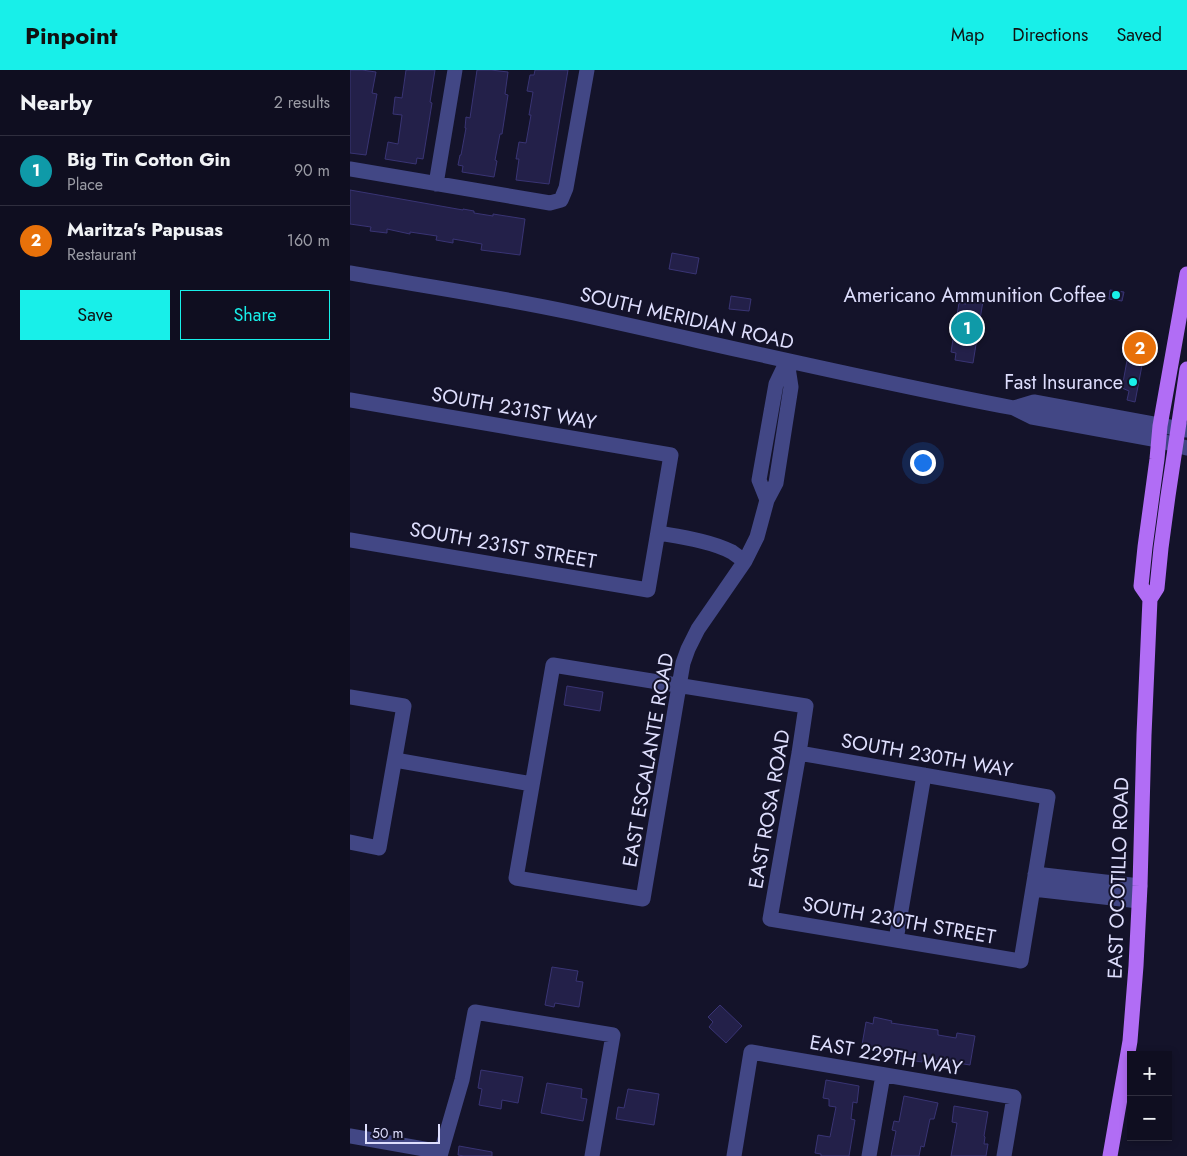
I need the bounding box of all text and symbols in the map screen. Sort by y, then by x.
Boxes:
text: Pinpoint [25,18,117,53]
text: Map [951,22,984,48]
text: Directions [1012,22,1088,48]
text: Saved [1116,22,1162,48]
text: Nearby [20,88,92,118]
text: 2 results [274,91,330,114]
text: Big Tin Cotton Gin [67,146,231,173]
text: 1 [32,159,40,182]
text: 90 m [294,159,330,182]
text: Place [67,173,103,196]
text: Maritza's Papusas [67,216,223,243]
text: 2 [31,229,41,252]
text: 160 m [287,229,330,252]
text: Restaurant [67,243,136,266]
street label: SOUTH MERIDIAN ROAD [577,280,797,357]
place label: Americano Ammunition Coffee [844,281,1106,310]
marker: Americano Ammunition Coffee [1110,289,1122,301]
button: Save [20,290,170,340]
button: Share [180,290,330,340]
pin: 1 [951,309,983,347]
pin: 2 [1124,329,1156,367]
place label: Fast Insurance [1004,368,1123,397]
marker: Fast Insurance [1127,376,1139,388]
street label: SOUTH 231ST WAY [429,380,600,437]
your location [910,450,936,476]
street label: SOUTH 231ST STREET [407,515,599,576]
street label: EAST ESCALANTE ROAD [615,651,682,869]
street label: SOUTH 230TH WAY [839,726,1016,785]
street label: EAST ROSA ROAD [741,727,798,891]
street label: EAST OCOTILLO ROAD [1100,777,1137,979]
street label: SOUTH 230TH STREET [800,889,998,952]
street label: EAST 229TH WAY [807,1028,965,1083]
map controls [1127,1051,1172,1141]
button: + [1127,1051,1172,1096]
button: − [1127,1096,1172,1141]
scale bar [365,1121,440,1144]
text: 50 m [372,1123,403,1143]

